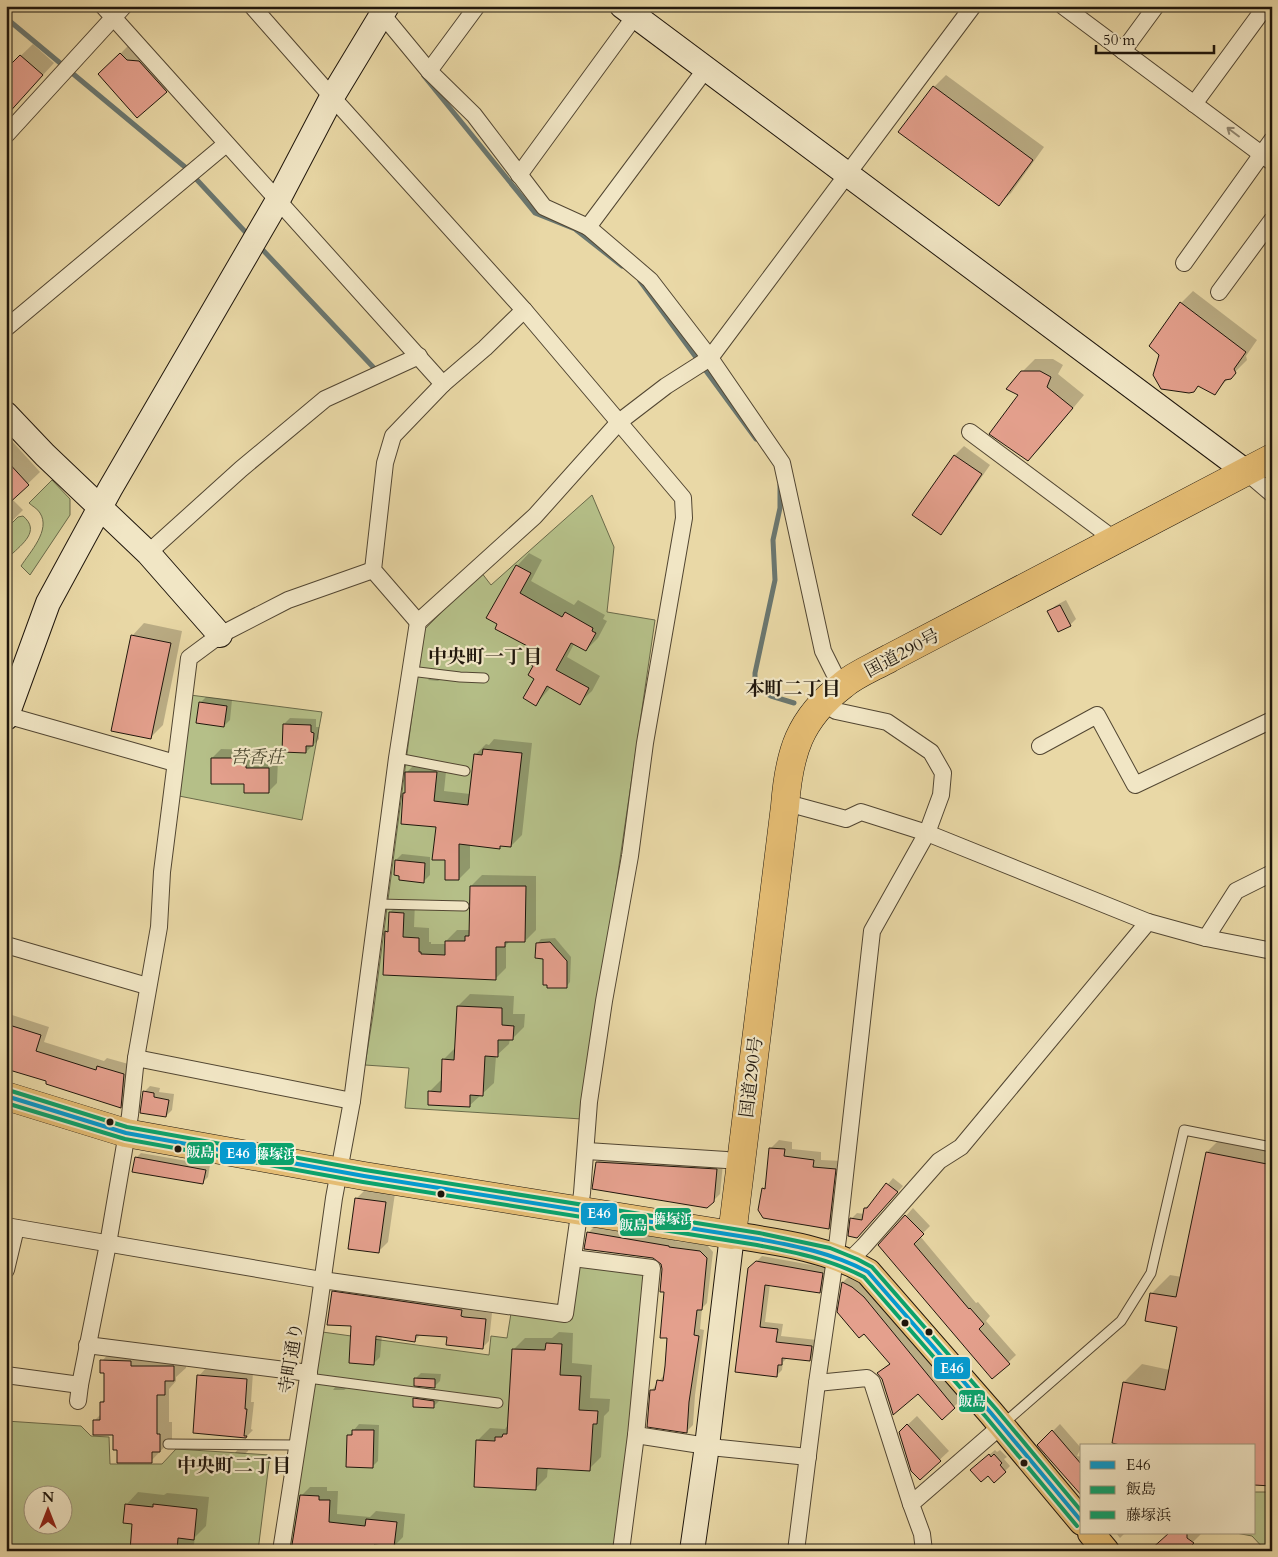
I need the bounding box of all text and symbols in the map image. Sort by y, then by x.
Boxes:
scale bar [1096,22,1213,54]
text: 50 m [1103,30,1135,50]
one-way arrow [1227,127,1240,138]
street label: 国道290号 [860,623,944,684]
district label: 中央町一丁目 [428,644,542,670]
district label: 本町二丁目 [745,676,841,702]
park label: 苔香荘 [230,745,287,770]
street label: 国道290号 [734,1035,769,1119]
unlabelled marker [105,1117,115,1127]
line badge: 飯島 [186,1141,215,1165]
line badge: E46 [219,1141,257,1165]
line badge: 藤塚浜 [257,1142,295,1166]
text: 飯島 [186,1143,214,1162]
unlabelled marker [173,1144,183,1154]
text: E46 [226,1144,250,1163]
text: 藤塚浜 [255,1145,298,1164]
unlabelled marker [436,1189,446,1199]
line badge: E46 [580,1202,618,1226]
text: E46 [587,1204,611,1223]
line badge: 藤塚浜 [654,1207,692,1231]
text: 藤塚浜 [652,1210,695,1229]
line badge: 飯島 [619,1213,648,1237]
text: 飯島 [619,1216,647,1235]
unlabelled marker [900,1318,910,1328]
street label: 寺町通り [274,1321,309,1396]
unlabelled marker [924,1327,934,1337]
line badge: E46 [933,1356,971,1380]
text: E46 [940,1359,964,1378]
line badge: 飯島 [958,1389,986,1413]
text: 飯島 [958,1392,986,1411]
legend [1080,1444,1256,1534]
district label: 中央町二丁目 [177,1453,291,1479]
text: E46 [1126,1455,1151,1475]
unlabelled marker [1019,1458,1029,1468]
text: 飯島 [1126,1479,1156,1499]
north arrow [22,1484,72,1534]
text: N [42,1488,54,1507]
text: 藤塚浜 [1126,1505,1171,1525]

